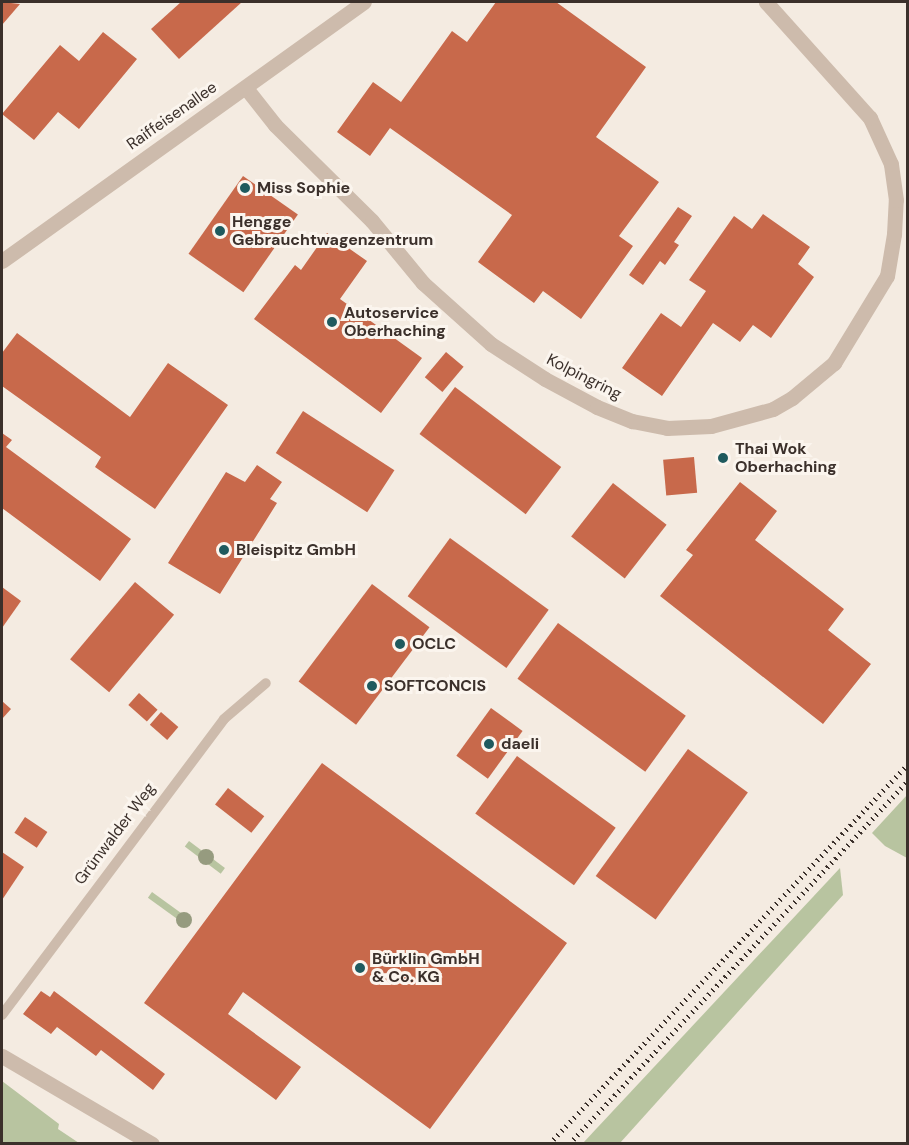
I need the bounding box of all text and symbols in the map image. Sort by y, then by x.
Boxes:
street label: Raiffeisenallee [123,78,221,154]
place label: Miss Sophie [257,178,350,198]
marker: Miss Sophie [238,181,252,195]
place label: Hengge Gebrauchtwagenzentrum [232,212,433,250]
marker: Hengge Gebrauchtwagenzentrum [213,224,227,238]
place label: Autoservice Oberhaching [344,303,446,341]
marker: Autoservice Oberhaching [325,315,339,329]
street label: Kolpingring [543,350,625,404]
place label: Thai Wok Oberhaching [735,439,837,477]
marker: Thai Wok Oberhaching [716,451,730,465]
place label: Bleispitz GmbH [236,540,356,560]
marker: Bleispitz GmbH [217,543,231,557]
place label: OCLC [412,634,456,654]
marker: OCLC [393,637,407,651]
place label: SOFTCONCIS [384,676,486,696]
marker: SOFTCONCIS [365,679,379,693]
place label: daeli [501,734,539,754]
marker: daeli [482,737,496,751]
street label: Grünwalder Weg [70,779,160,889]
place label: Bürklin GmbH & Co. KG [372,949,480,987]
marker: Bürklin GmbH & Co. KG [353,961,367,975]

